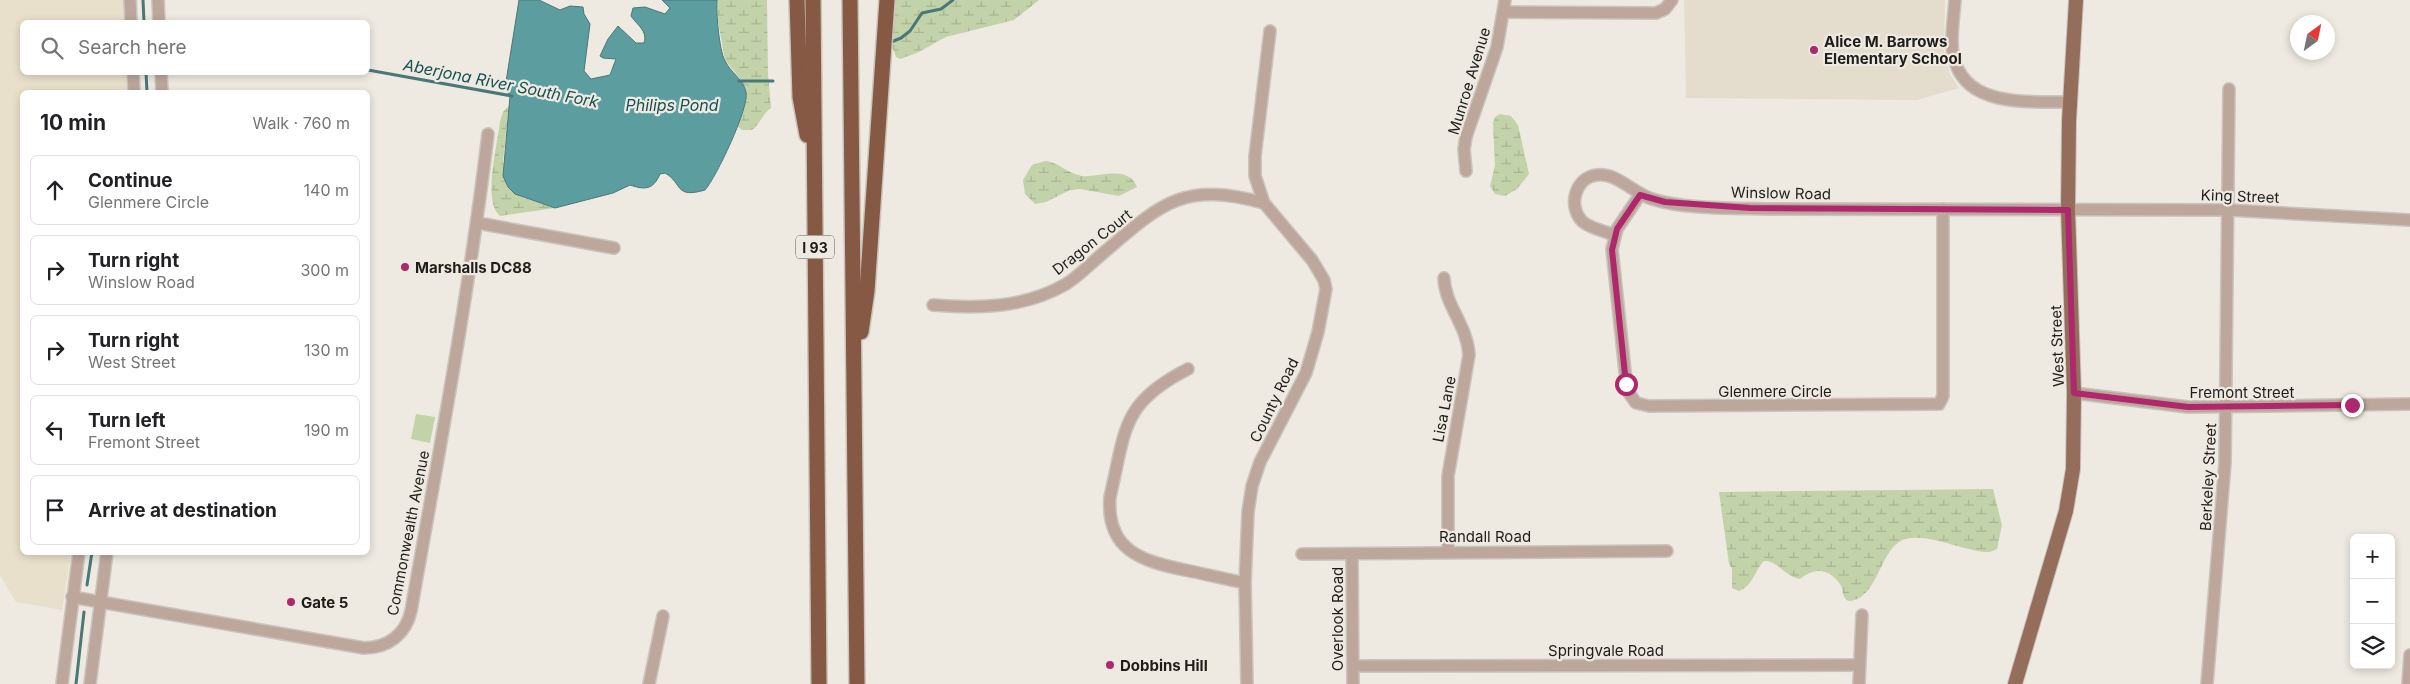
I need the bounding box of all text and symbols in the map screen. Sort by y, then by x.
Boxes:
north arrow [2290,15,2335,60]
search box [20,20,370,75]
street label: Munroe Avenue [1444,25,1494,137]
place label: Alice M. Barrows Elementary School [1824,32,1962,68]
icon: search [38,34,66,62]
text: Search here [78,36,187,59]
marker: Alice M. Barrows Elementary School [1808,44,1820,56]
water label: Aberjona River South Fork [401,54,600,112]
water label: Philips Pond [625,95,719,115]
text: 10 min [40,110,106,135]
text: Walk · 760 m [252,113,350,133]
text: Continue [88,169,173,192]
icon: ahead [41,176,69,204]
text: 140 m [304,180,349,200]
street label: Winslow Road [1731,183,1831,203]
street label: King Street [2200,185,2280,207]
text: Glenmere Circle [88,192,209,212]
street label: Dragon Court [1048,205,1136,279]
road number: I 93 [796,236,834,258]
text: Turn right [88,249,179,272]
icon: right [41,256,69,284]
place label: Marshalls DC88 [415,258,532,277]
text: 300 m [300,260,349,280]
marker: Marshalls DC88 [399,261,411,273]
text: Winslow Road [88,272,195,292]
street label: West Street [2046,305,2068,387]
text: Turn right [88,329,179,352]
icon: right [41,336,69,364]
text: 130 m [304,340,349,360]
text: West Street [88,352,176,372]
street label: County Road [1245,355,1303,445]
route start [1615,373,1638,396]
street label: Lisa Lane [1428,374,1460,444]
street label: Glenmere Circle [1718,382,1832,401]
street label: Fremont Street [2189,383,2295,402]
route end [2341,394,2364,417]
text: Turn left [88,409,166,432]
icon: left [41,416,69,444]
text: 190 m [304,420,349,440]
street label: Berkeley Street [2196,422,2220,532]
text: Fremont Street [88,432,200,452]
street label: Commonwealth Avenue [383,449,433,617]
icon: arrive [41,496,69,524]
text: Arrive at destination [88,499,277,522]
street label: Randall Road [1439,527,1531,546]
map controls [2350,534,2395,669]
button: + [2350,534,2395,579]
street label: Overlook Road [1328,567,1347,671]
button: − [2350,579,2395,624]
place label: Gate 5 [301,593,348,612]
marker: Gate 5 [285,596,297,608]
button: layers [2350,624,2395,669]
street label: Springvale Road [1548,641,1664,660]
place label: Dobbins Hill [1120,656,1208,675]
marker: Dobbins Hill [1104,659,1116,671]

